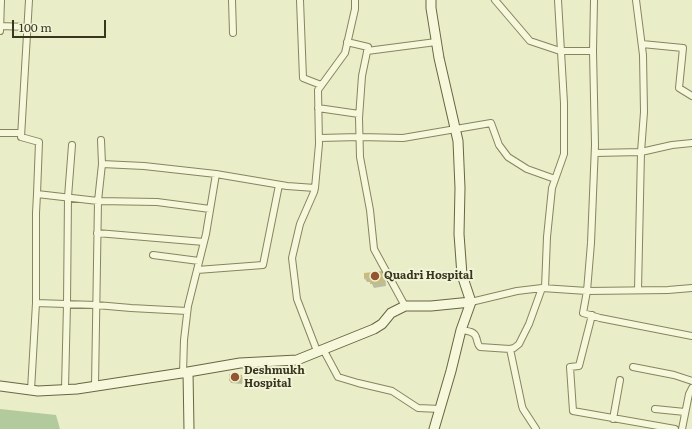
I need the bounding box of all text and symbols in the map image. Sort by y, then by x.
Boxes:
scale bar [14,12,108,38]
text: 100 m [19,18,52,36]
place label: Quadri Hospital [384,269,473,283]
marker: Quadri Hospital [369,270,381,282]
place label: Deshmukh Hospital [244,364,305,390]
marker: Deshmukh Hospital [229,371,241,383]

